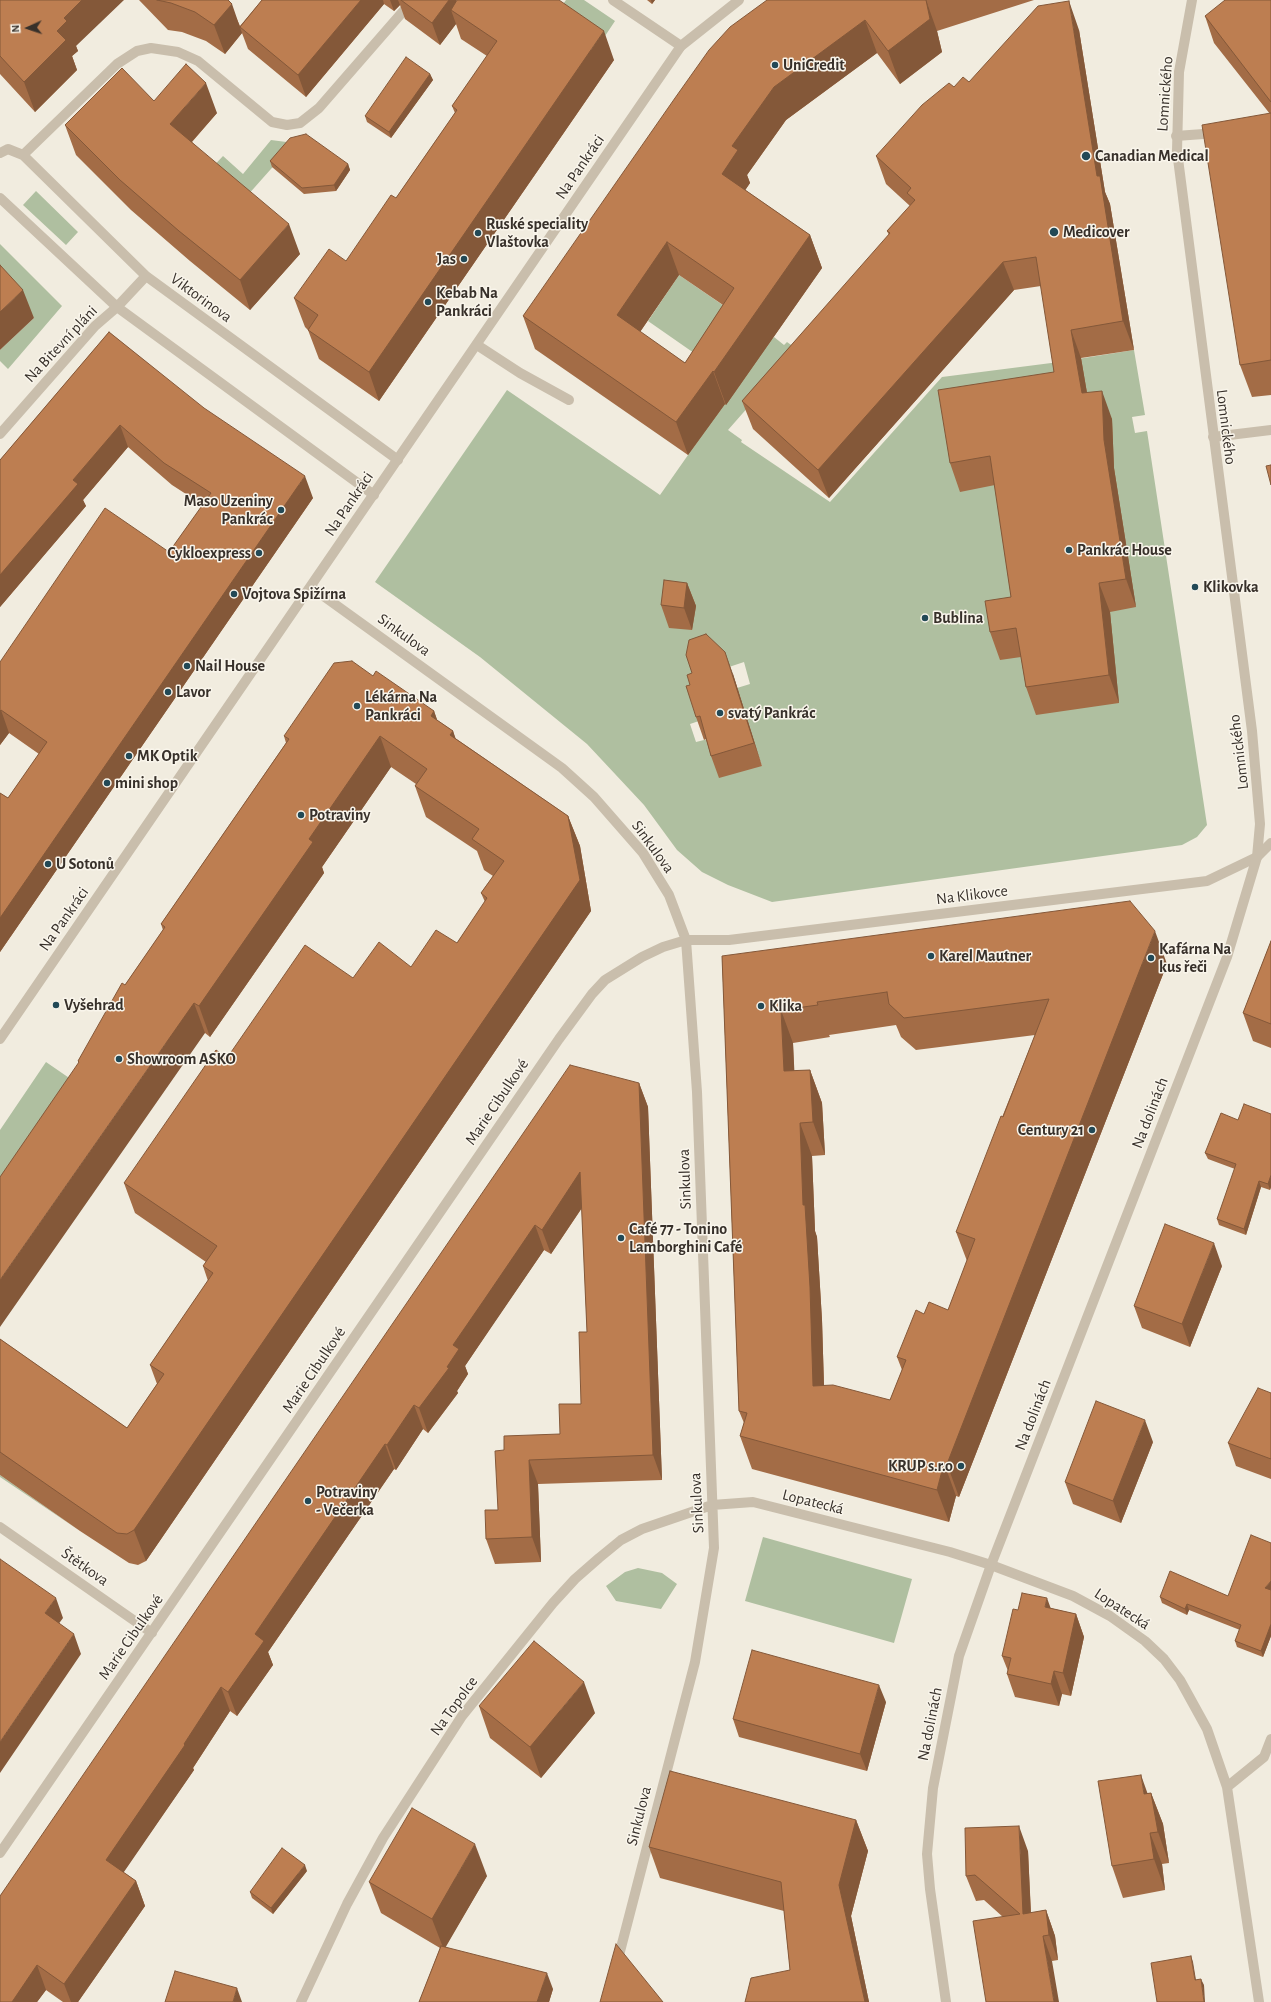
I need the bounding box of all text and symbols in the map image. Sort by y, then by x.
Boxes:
north arrow [8,8,48,48]
text: N [10,25,21,33]
place label: UniCredit [783,55,845,75]
street label: Lomnického [1153,56,1177,132]
marker: UniCredit [770,60,780,70]
street label: Na Pankráci [551,131,609,203]
place label: Canadian Medical [1095,146,1209,166]
marker: Canadian Medical [1080,150,1092,162]
place label: Ruské speciality Vlaštovka [486,214,588,252]
place label: Medicover [1063,222,1130,242]
marker: Medicover [1048,226,1060,238]
marker: Ruské speciality Vlaštovka [473,228,483,238]
place label: Jas [437,249,456,269]
marker: Jas [459,254,469,264]
street label: Viktorinova [166,269,236,327]
place label: Kebab Na Pankráci [436,283,498,321]
marker: Kebab Na Pankráci [423,297,433,307]
street label: Na Bitevní pláni [20,301,102,387]
street label: Lomnického [1212,388,1240,466]
street label: Na Pankráci [320,468,378,540]
place label: Maso Uzeniny Pankrác [184,491,273,529]
marker: Maso Uzeniny Pankrác [276,505,286,515]
place label: Pankrác House [1077,540,1172,560]
place label: Cykloexpress [167,543,251,563]
marker: Pankrác House [1064,545,1074,555]
marker: Cykloexpress [254,548,264,558]
place label: Klikovka [1203,577,1259,597]
marker: Klikovka [1190,582,1200,592]
place label: Vojtova Spižírna [242,584,346,604]
marker: Vojtova Spižírna [229,589,239,599]
place label: Bublina [933,608,984,628]
street label: Sinkulova [374,609,434,661]
marker: Bublina [920,613,930,623]
place label: Nail House [195,656,265,676]
marker: Nail House [182,661,192,671]
place label: Lavor [176,682,211,702]
marker: Lavor [163,687,173,697]
place label: Lékárna Na Pankráci [365,687,437,725]
marker: Lékárna Na Pankráci [352,701,362,711]
place label: svatý Pankrác [728,703,815,723]
marker: svatý Pankrác [715,708,725,718]
street label: Lomnického [1225,713,1253,791]
place label: MK Optik [137,746,198,766]
marker: MK Optik [124,751,134,761]
place label: mini shop [115,773,178,793]
marker: mini shop [102,778,112,788]
place label: Potraviny [309,805,370,825]
marker: Potraviny [296,810,306,820]
street label: Sinkulova [627,817,679,877]
place label: U Sotonů [56,854,114,874]
marker: U Sotonů [43,859,53,869]
street label: Na Klikovce [935,881,1009,909]
street label: Na Pankráci [35,883,93,955]
place label: Kafárna Na kus řeči [1159,939,1231,977]
place label: Karel Mautner [939,946,1031,966]
marker: Karel Mautner [926,951,936,961]
marker: Kafárna Na kus řeči [1146,953,1156,963]
place label: Vyšehrad [64,995,124,1015]
place label: Klika [769,996,802,1016]
marker: Vyšehrad [51,1000,61,1010]
marker: Klika [756,1001,766,1011]
place label: Showroom ASKO [127,1049,236,1069]
marker: Showroom ASKO [114,1054,124,1064]
street label: Marie Cibulkové [461,1055,533,1149]
street label: Na dolinách [1128,1075,1172,1151]
place label: Century 21 [1018,1120,1084,1140]
marker: Century 21 [1087,1125,1097,1135]
street label: Sinkulova [674,1148,696,1210]
place label: Café 77 - Tonino Lamborghini Café [629,1219,742,1257]
marker: Café 77 - Tonino Lamborghini Café [616,1233,626,1243]
street label: Marie Cibulkové [278,1323,350,1417]
street label: Na dolinách [1011,1377,1055,1453]
place label: KRUP s.r.o [888,1456,953,1476]
marker: KRUP s.r.o [956,1461,966,1471]
street label: Sinkulova [686,1472,708,1534]
place label: Potraviny - Večerka [316,1482,377,1520]
street label: Lopatecká [780,1485,846,1519]
marker: Potraviny - Večerka [303,1496,313,1506]
street label: Štětkova [58,1544,112,1590]
street label: Lopatecká [1091,1584,1153,1634]
street label: Marie Cibulkové [94,1591,168,1683]
street label: Na Topolce [426,1673,482,1739]
street label: Na dolinách [913,1685,947,1763]
street label: Sinkulova [622,1784,656,1848]

